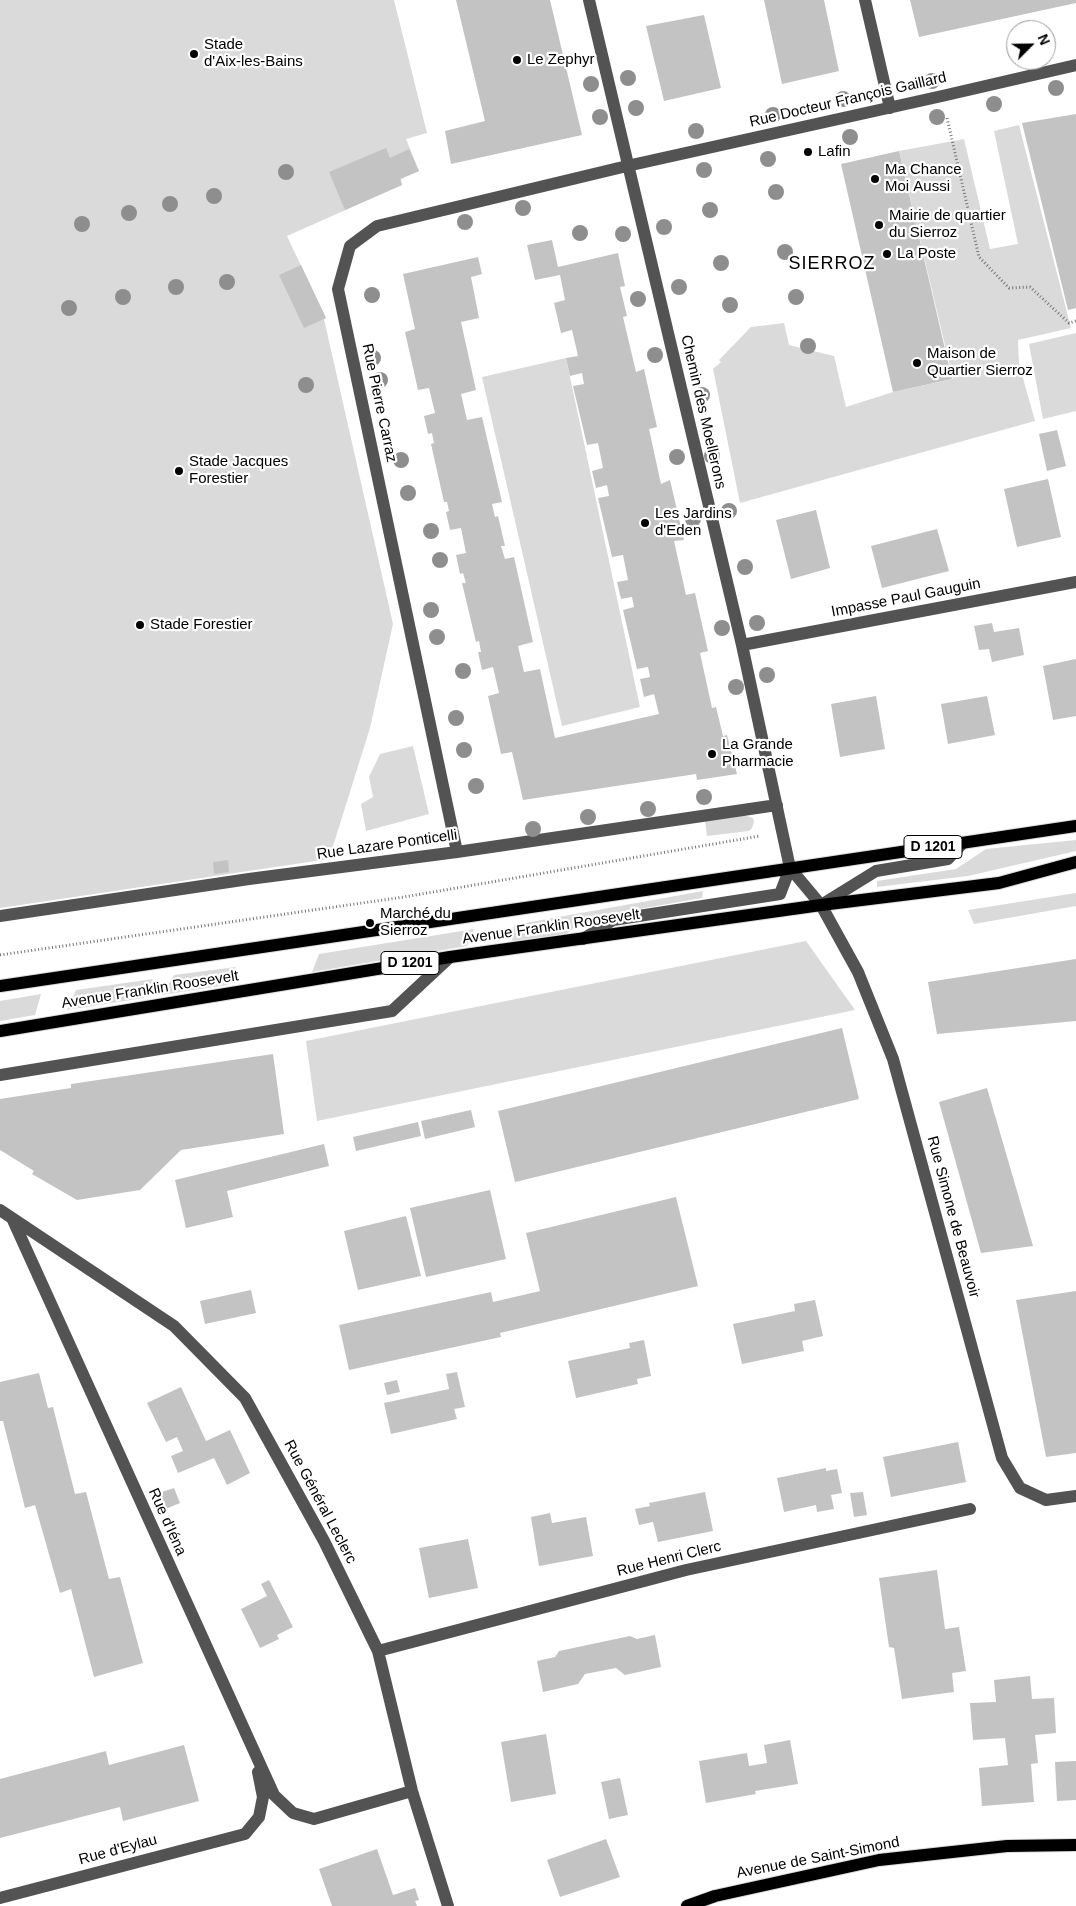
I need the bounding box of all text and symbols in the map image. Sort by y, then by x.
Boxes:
north arrow [1006,20,1056,70]
text: N [1035,32,1053,47]
place label: Stade d'Aix-les-Bains [204,36,303,71]
marker: Stade d'Aix-les-Bains [188,48,200,60]
place label: Le Zephyr [527,51,595,69]
marker: Le Zephyr [511,54,523,66]
street label: Rue Docteur François Gaillard [748,69,948,131]
place label: Lafin [818,143,851,161]
marker: Lafin [802,146,814,158]
place label: Ma Chance Moi Aussi [885,161,962,196]
marker: Ma Chance Moi Aussi [869,173,881,185]
place label: Mairie de quartier du Sierroz [889,207,1006,242]
marker: Mairie de quartier du Sierroz [873,219,885,231]
place label: La Poste [897,245,956,263]
marker: La Poste [881,248,893,260]
district label: SIERROZ [788,253,876,275]
street label: Chemin des Moellerons [677,333,729,491]
street label: Rue Pierre Carraz [358,342,400,464]
place label: Maison de Quartier Sierroz [927,345,1033,380]
marker: Maison de Quartier Sierroz [911,357,923,369]
place label: Stade Jacques Forestier [189,453,288,488]
marker: Stade Jacques Forestier [173,465,185,477]
place label: Les Jardins d'Eden [655,505,732,540]
marker: Les Jardins d'Eden [639,517,651,529]
street label: Impasse Paul Gauguin [830,575,982,621]
place label: Stade Forestier [150,616,253,634]
marker: Stade Forestier [134,619,146,631]
place label: La Grande Pharmacie [722,736,794,771]
marker: La Grande Pharmacie [706,748,718,760]
street label: Rue Lazare Ponticelli [316,826,458,864]
road number: D 1201 [904,836,962,859]
place label: Marché du Sierroz [380,905,451,940]
street label: Avenue Franklin Roosevelt [461,906,641,948]
marker: Marché du Sierroz [364,917,376,929]
road number: D 1201 [381,951,439,974]
street label: Avenue Franklin Roosevelt [60,967,240,1013]
street label: Rue Simone de Beauvoir [923,1134,983,1300]
street label: Rue Général Leclerc [280,1437,360,1567]
street label: Rue d'Iéna [144,1485,190,1559]
street label: Rue Henri Clerc [615,1537,723,1581]
street label: Rue d'Eylau [77,1831,159,1869]
street label: Avenue de Saint-Simond [735,1833,901,1883]

